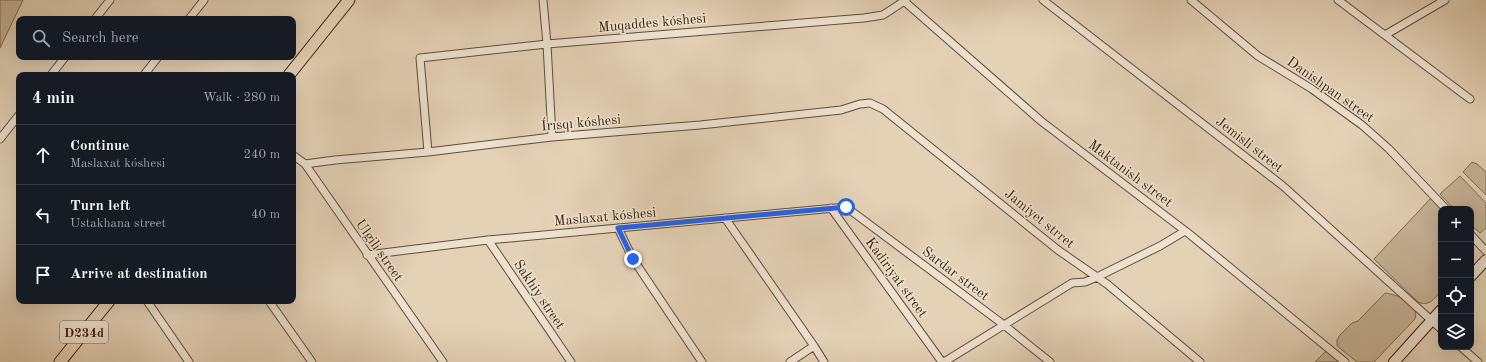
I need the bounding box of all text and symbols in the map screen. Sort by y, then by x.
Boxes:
street label: Muqaddes kóshesi [597,11,707,35]
search box [16,16,296,60]
icon: search [30,27,52,49]
text: Search here [62,31,139,46]
street label: Danishpan street [1284,55,1377,125]
text: 4 min [32,90,75,107]
text: Walk · 280 m [203,91,280,104]
street label: Írısqı kóshesi [540,110,622,133]
street label: Jemisli street [1213,114,1286,175]
street label: Maktanish street [1086,138,1175,210]
text: Continue [70,139,129,154]
icon: ahead [32,144,54,166]
text: 240 m [243,148,280,161]
text: Maslaxat kóshesi [70,157,165,170]
street label: Jamiyet strret [1002,187,1077,251]
route start [837,198,855,216]
text: Turn left [70,199,130,214]
icon: left [32,204,54,226]
street label: Maslaxat kóshesi [553,206,657,228]
map controls [1438,206,1474,350]
button: + [1438,206,1474,242]
text: 40 m [251,208,280,221]
text: Ustakhana street [70,217,166,230]
street label: Ulgili street [353,217,406,284]
street label: Kadiriyat street [863,235,930,320]
button: − [1438,242,1474,278]
street label: Sardar street [919,244,992,303]
route end [624,250,642,268]
street label: Sakhiy street [511,257,567,332]
icon: arrive [32,264,54,286]
text: Arrive at destination [70,267,208,282]
button: locate [1438,278,1474,314]
button: layers [1438,314,1474,350]
road number: D234d [60,321,108,343]

